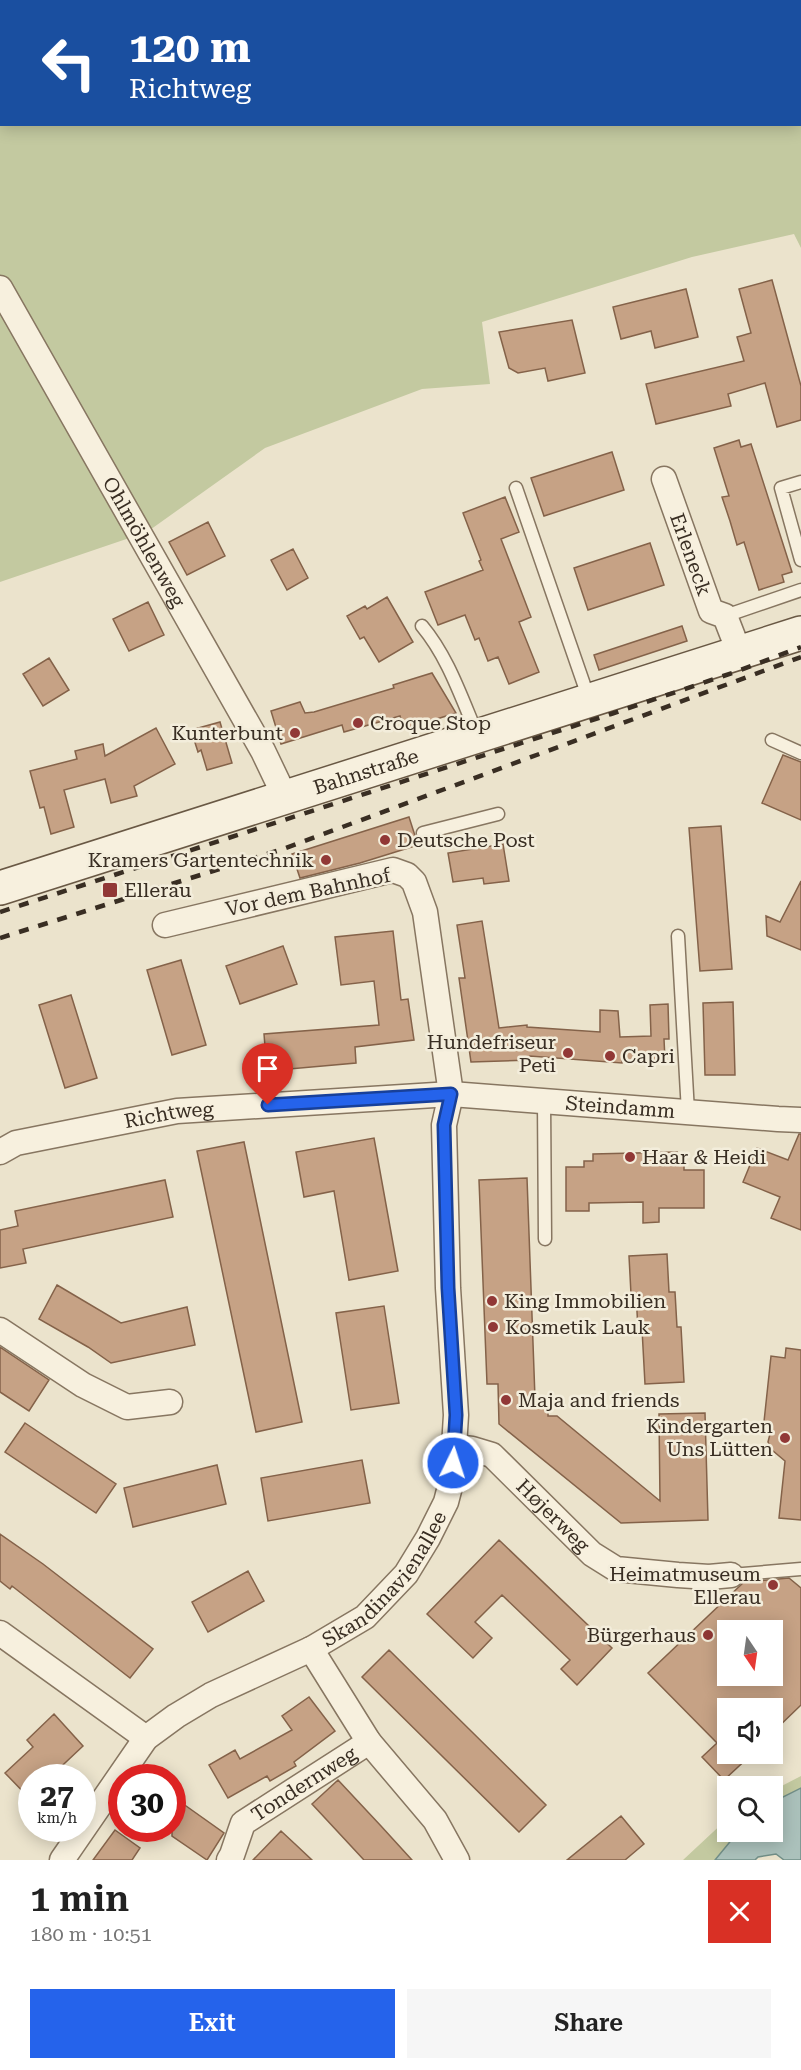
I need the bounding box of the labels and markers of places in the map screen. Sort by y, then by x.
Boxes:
place label: Croque Stop [370,711,491,735]
marker: Croque Stop [351,716,365,730]
place label: Kunterbunt [171,721,284,745]
marker: Kunterbunt [288,726,302,740]
place label: Deutsche Post [397,828,535,852]
marker: Deutsche Post [378,833,392,847]
place label: Kramers Gartentechnik [88,848,314,872]
marker: Kramers Gartentechnik [319,853,333,867]
place label: Ellerau [124,878,192,902]
marker: Ellerau [101,881,119,899]
place label: Hundefriseur Peti [427,1030,556,1077]
pin [242,1043,293,1105]
place label: Capri [622,1044,675,1068]
marker: Hundefriseur Peti [561,1046,575,1060]
marker: Capri [603,1049,617,1063]
place label: Haar & Heidi [642,1145,766,1169]
marker: Haar & Heidi [623,1150,637,1164]
place label: King Immobilien [504,1289,666,1313]
marker: King Immobilien [485,1294,499,1308]
place label: Kosmetik Lauk [505,1315,651,1339]
marker: Kosmetik Lauk [486,1320,500,1334]
place label: Maja and friends [518,1388,680,1412]
marker: Maja and friends [499,1393,513,1407]
place label: Kindergarten Uns Lütten [646,1414,773,1461]
marker: Kindergarten Uns Lütten [778,1431,792,1445]
place label: Heimatmuseum Ellerau [609,1562,762,1609]
marker: Heimatmuseum Ellerau [766,1578,780,1592]
place label: Bürgerhaus [587,1623,696,1647]
marker: Bürgerhaus [701,1628,715,1642]

